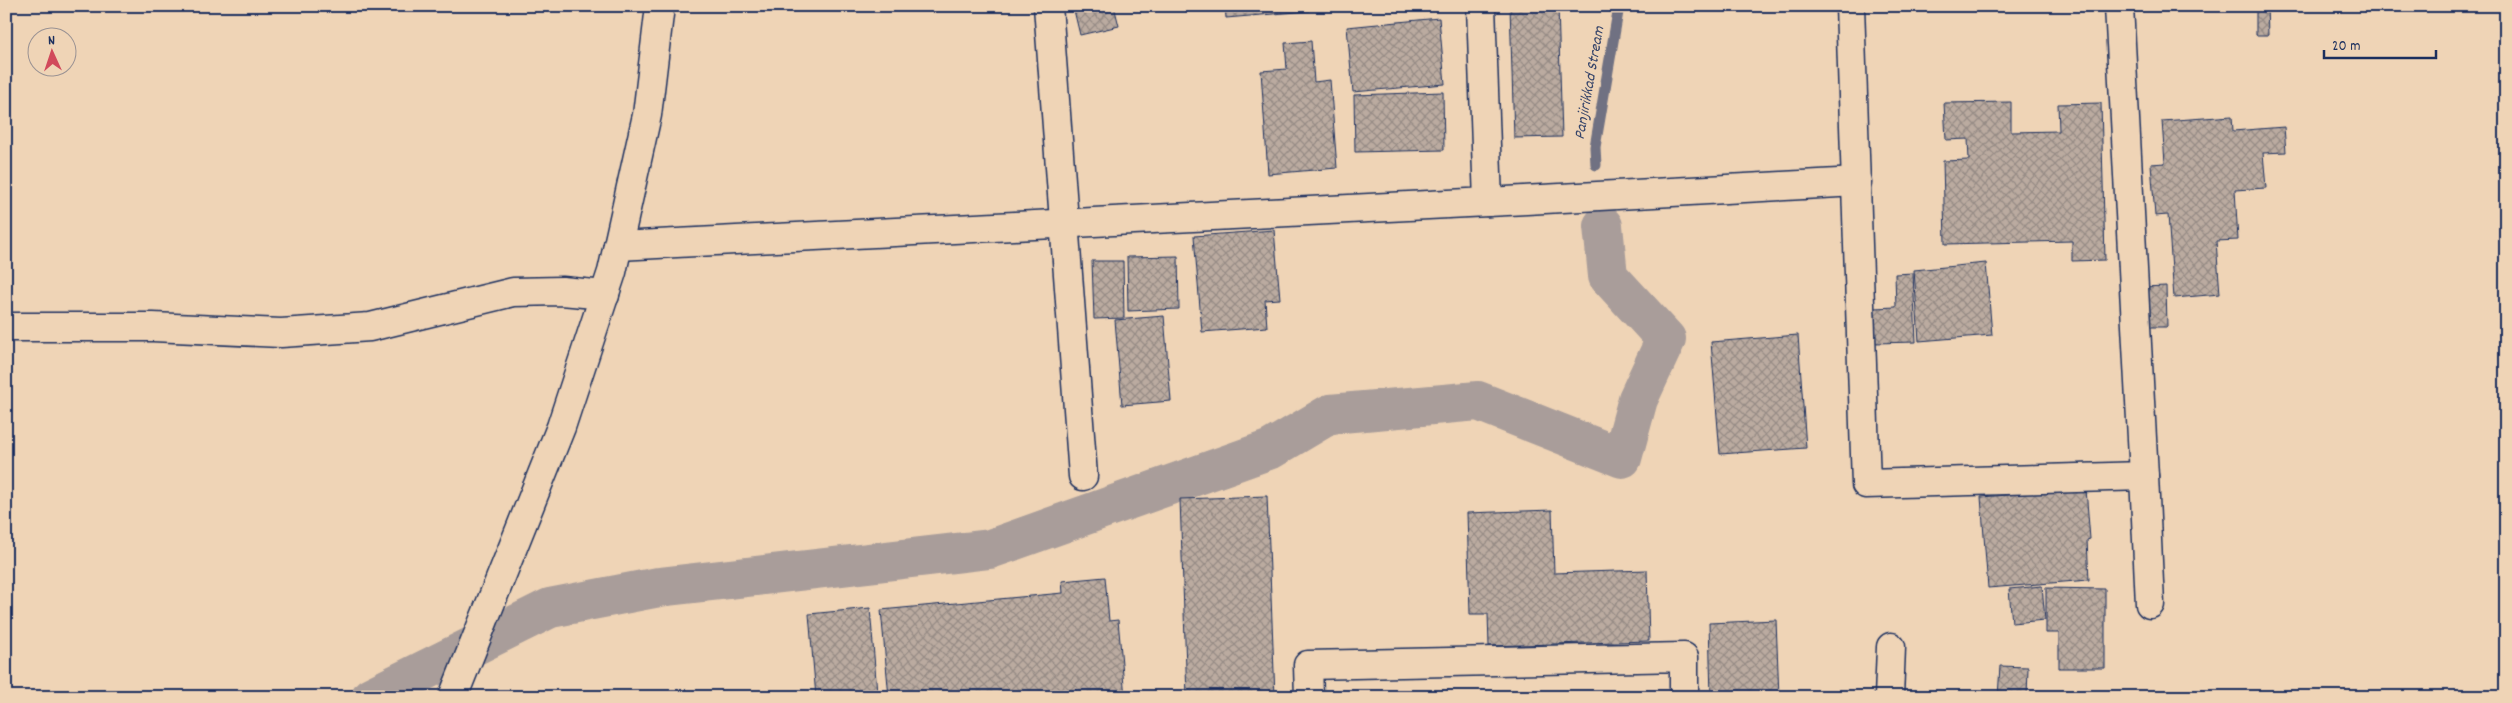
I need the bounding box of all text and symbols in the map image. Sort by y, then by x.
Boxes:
water label: Panjirikkad Stream [1569,24,1611,141]
north arrow [28,28,78,78]
scale bar [2324,28,2437,60]
text: N [47,31,55,51]
text: 20 m [2332,36,2360,58]

